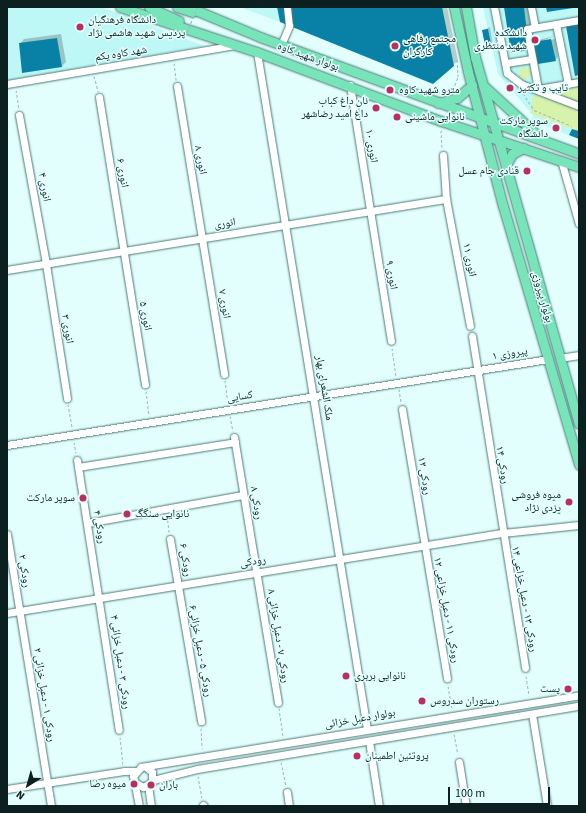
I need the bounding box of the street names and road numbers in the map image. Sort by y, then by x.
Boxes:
street label: بولوار شهید کاوه [275,40,341,74]
street label: شهد کاوه یکم [94,43,148,65]
street label: انوری ۱۰ [362,128,380,164]
street label: انوری ۸ [191,145,209,175]
street label: انوری ۶ [113,158,131,188]
street label: انوری ۴ [35,172,53,202]
street label: انوری [213,216,237,232]
street label: انوری ۱۱ [459,242,479,278]
street label: انوری ۹ [382,260,400,290]
street label: بولوار پیروزی [528,270,556,324]
street label: انوری ۷ [215,289,233,319]
street label: انوری ۵ [136,301,154,331]
street label: انوری ۳ [58,314,76,344]
street label: پیروزی ۱ [491,345,529,363]
street label: ملک الشعرای بهار [312,355,336,421]
street label: کسایی [226,388,254,406]
street label: رودکی ۱۴ [492,445,512,485]
street label: رودکی ۱۲ [414,456,434,496]
street label: رودکی ۸ [247,486,265,520]
street label: رودکی ۴ [90,510,108,544]
street label: رودکی ۶ [176,543,194,577]
street label: رودکی ۱۳ - دعبل خزاعی ۱۴ [508,545,540,653]
street label: رودکی [239,553,267,571]
street label: رودکی ۲ [15,554,33,588]
street label: رودکی ۱۱ - دعبل خزاعی ۱۲ [430,556,462,664]
street label: رودکی ۷ - دعبل خزائی ۸ [264,588,292,684]
street label: رودکی ۵ - دعبل خزائی۶ [185,604,215,698]
street label: رودکی ۳ - دعبل خزائی ۴ [107,614,133,710]
street label: رودکی ۱ - دعبل خزائی ۲ [30,647,58,743]
street label: بولوار دعبل خزائی [324,706,396,732]

